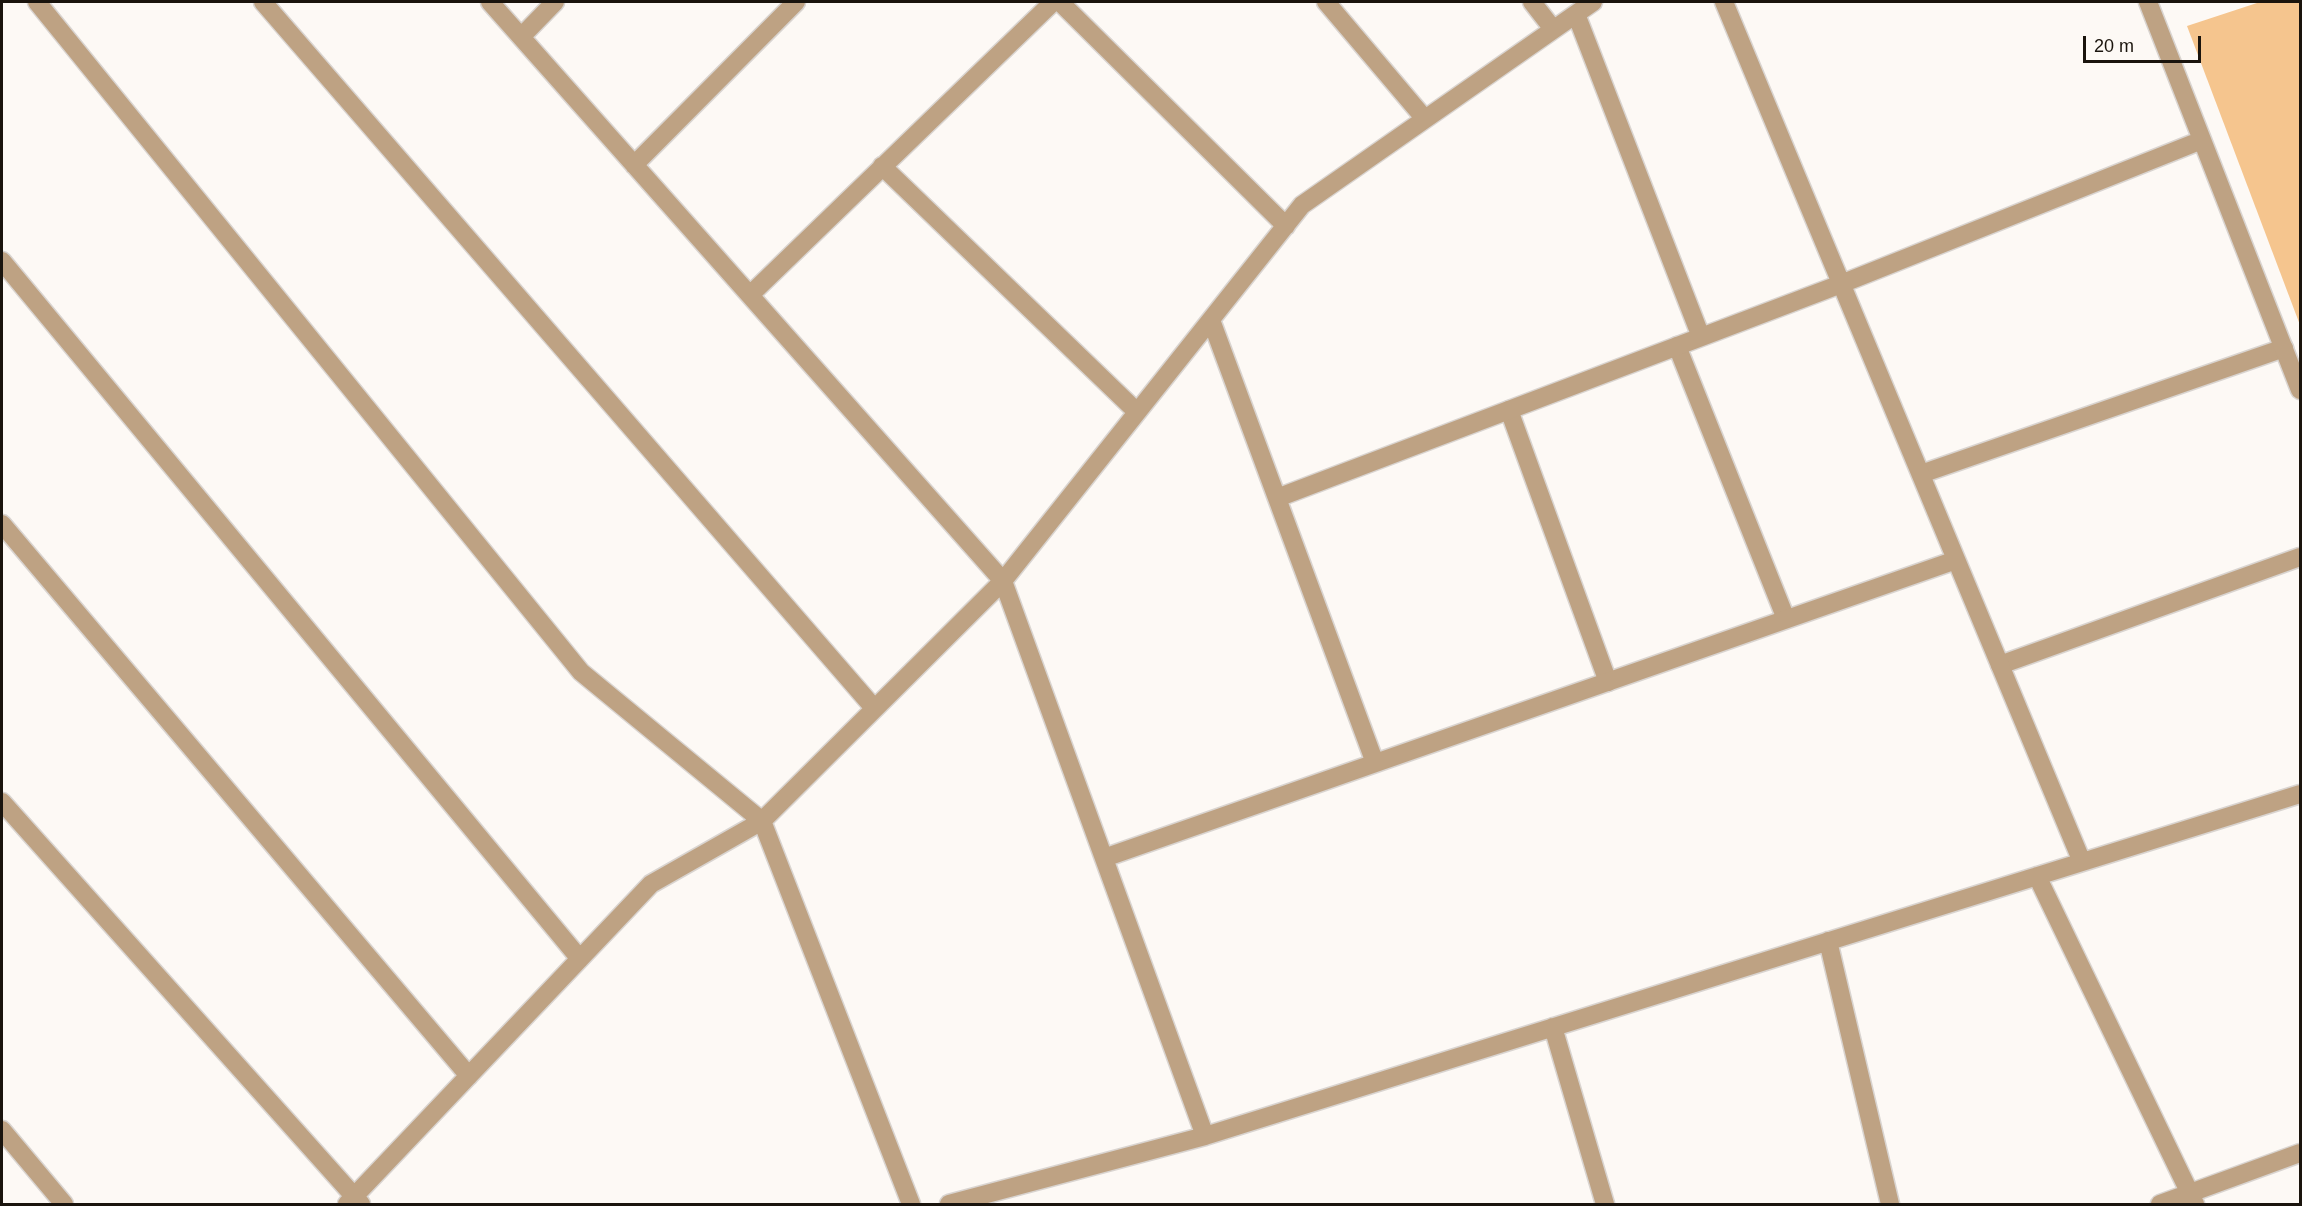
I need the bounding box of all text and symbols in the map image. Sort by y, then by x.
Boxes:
scale bar [2086,24,2204,62]
text: 20 m [2094,36,2134,56]

